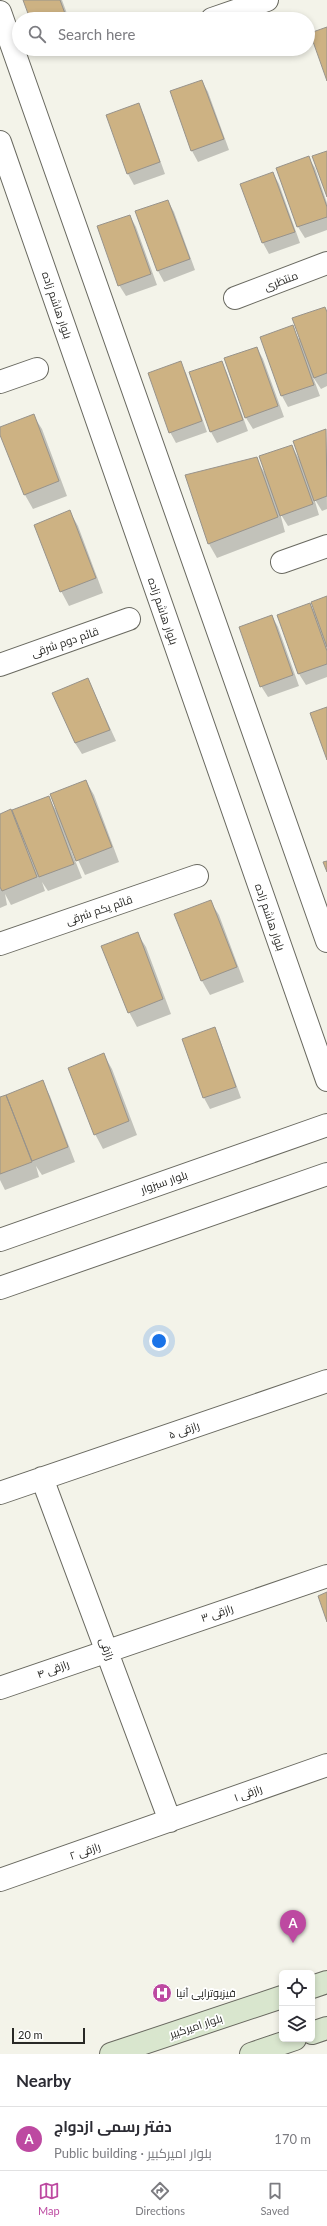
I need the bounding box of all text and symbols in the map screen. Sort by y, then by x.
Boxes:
search box [12,12,315,56]
icon: search [26,23,48,45]
text: Search here [58,25,135,43]
street label: منتظری [262,268,300,294]
street label: بلوار هاشم زاده [38,270,75,341]
street label: بلوار هاشم زاده [144,576,181,647]
street label: قائم دوم شرقی [29,624,101,661]
street label: بلوار هاشم زاده [251,882,288,953]
street label: قائم یکم شرقی [64,892,135,929]
street label: بلوار سبزوار [138,1167,189,1197]
your location [149,1331,169,1351]
street label: رازقی ۵ [167,1418,201,1442]
street label: رازقی ۳ [199,1601,235,1625]
street label: رازقی [96,1636,118,1662]
street label: رازقی ۴ [35,1657,71,1681]
street label: رازقی ۱ [232,1781,264,1805]
street label: رازقی ۲ [68,1839,102,1863]
pin: A [280,1910,306,1943]
map controls [279,1970,315,2042]
button: locate [279,1970,315,2006]
hospital icon: فیزیوتراپی آنیا [151,1982,173,2004]
place label: فیزیوتراپی آنیا [176,1986,236,2000]
button: layers [279,2006,315,2042]
street label: بلوار امیرکبیر [167,2011,224,2041]
scale bar [12,2026,85,2045]
text: 20 m [18,2028,43,2041]
text: Nearby [16,2070,71,2091]
text: دفتر رسمی ازدواج [54,2117,172,2135]
text: A [24,2131,34,2147]
text: 170 m [274,2131,311,2147]
text: Public building · بلوار امیرکبیر [54,2145,212,2161]
tab: Map [38,2180,60,2217]
tab: Directions [135,2180,185,2217]
tab: Saved [260,2180,289,2217]

